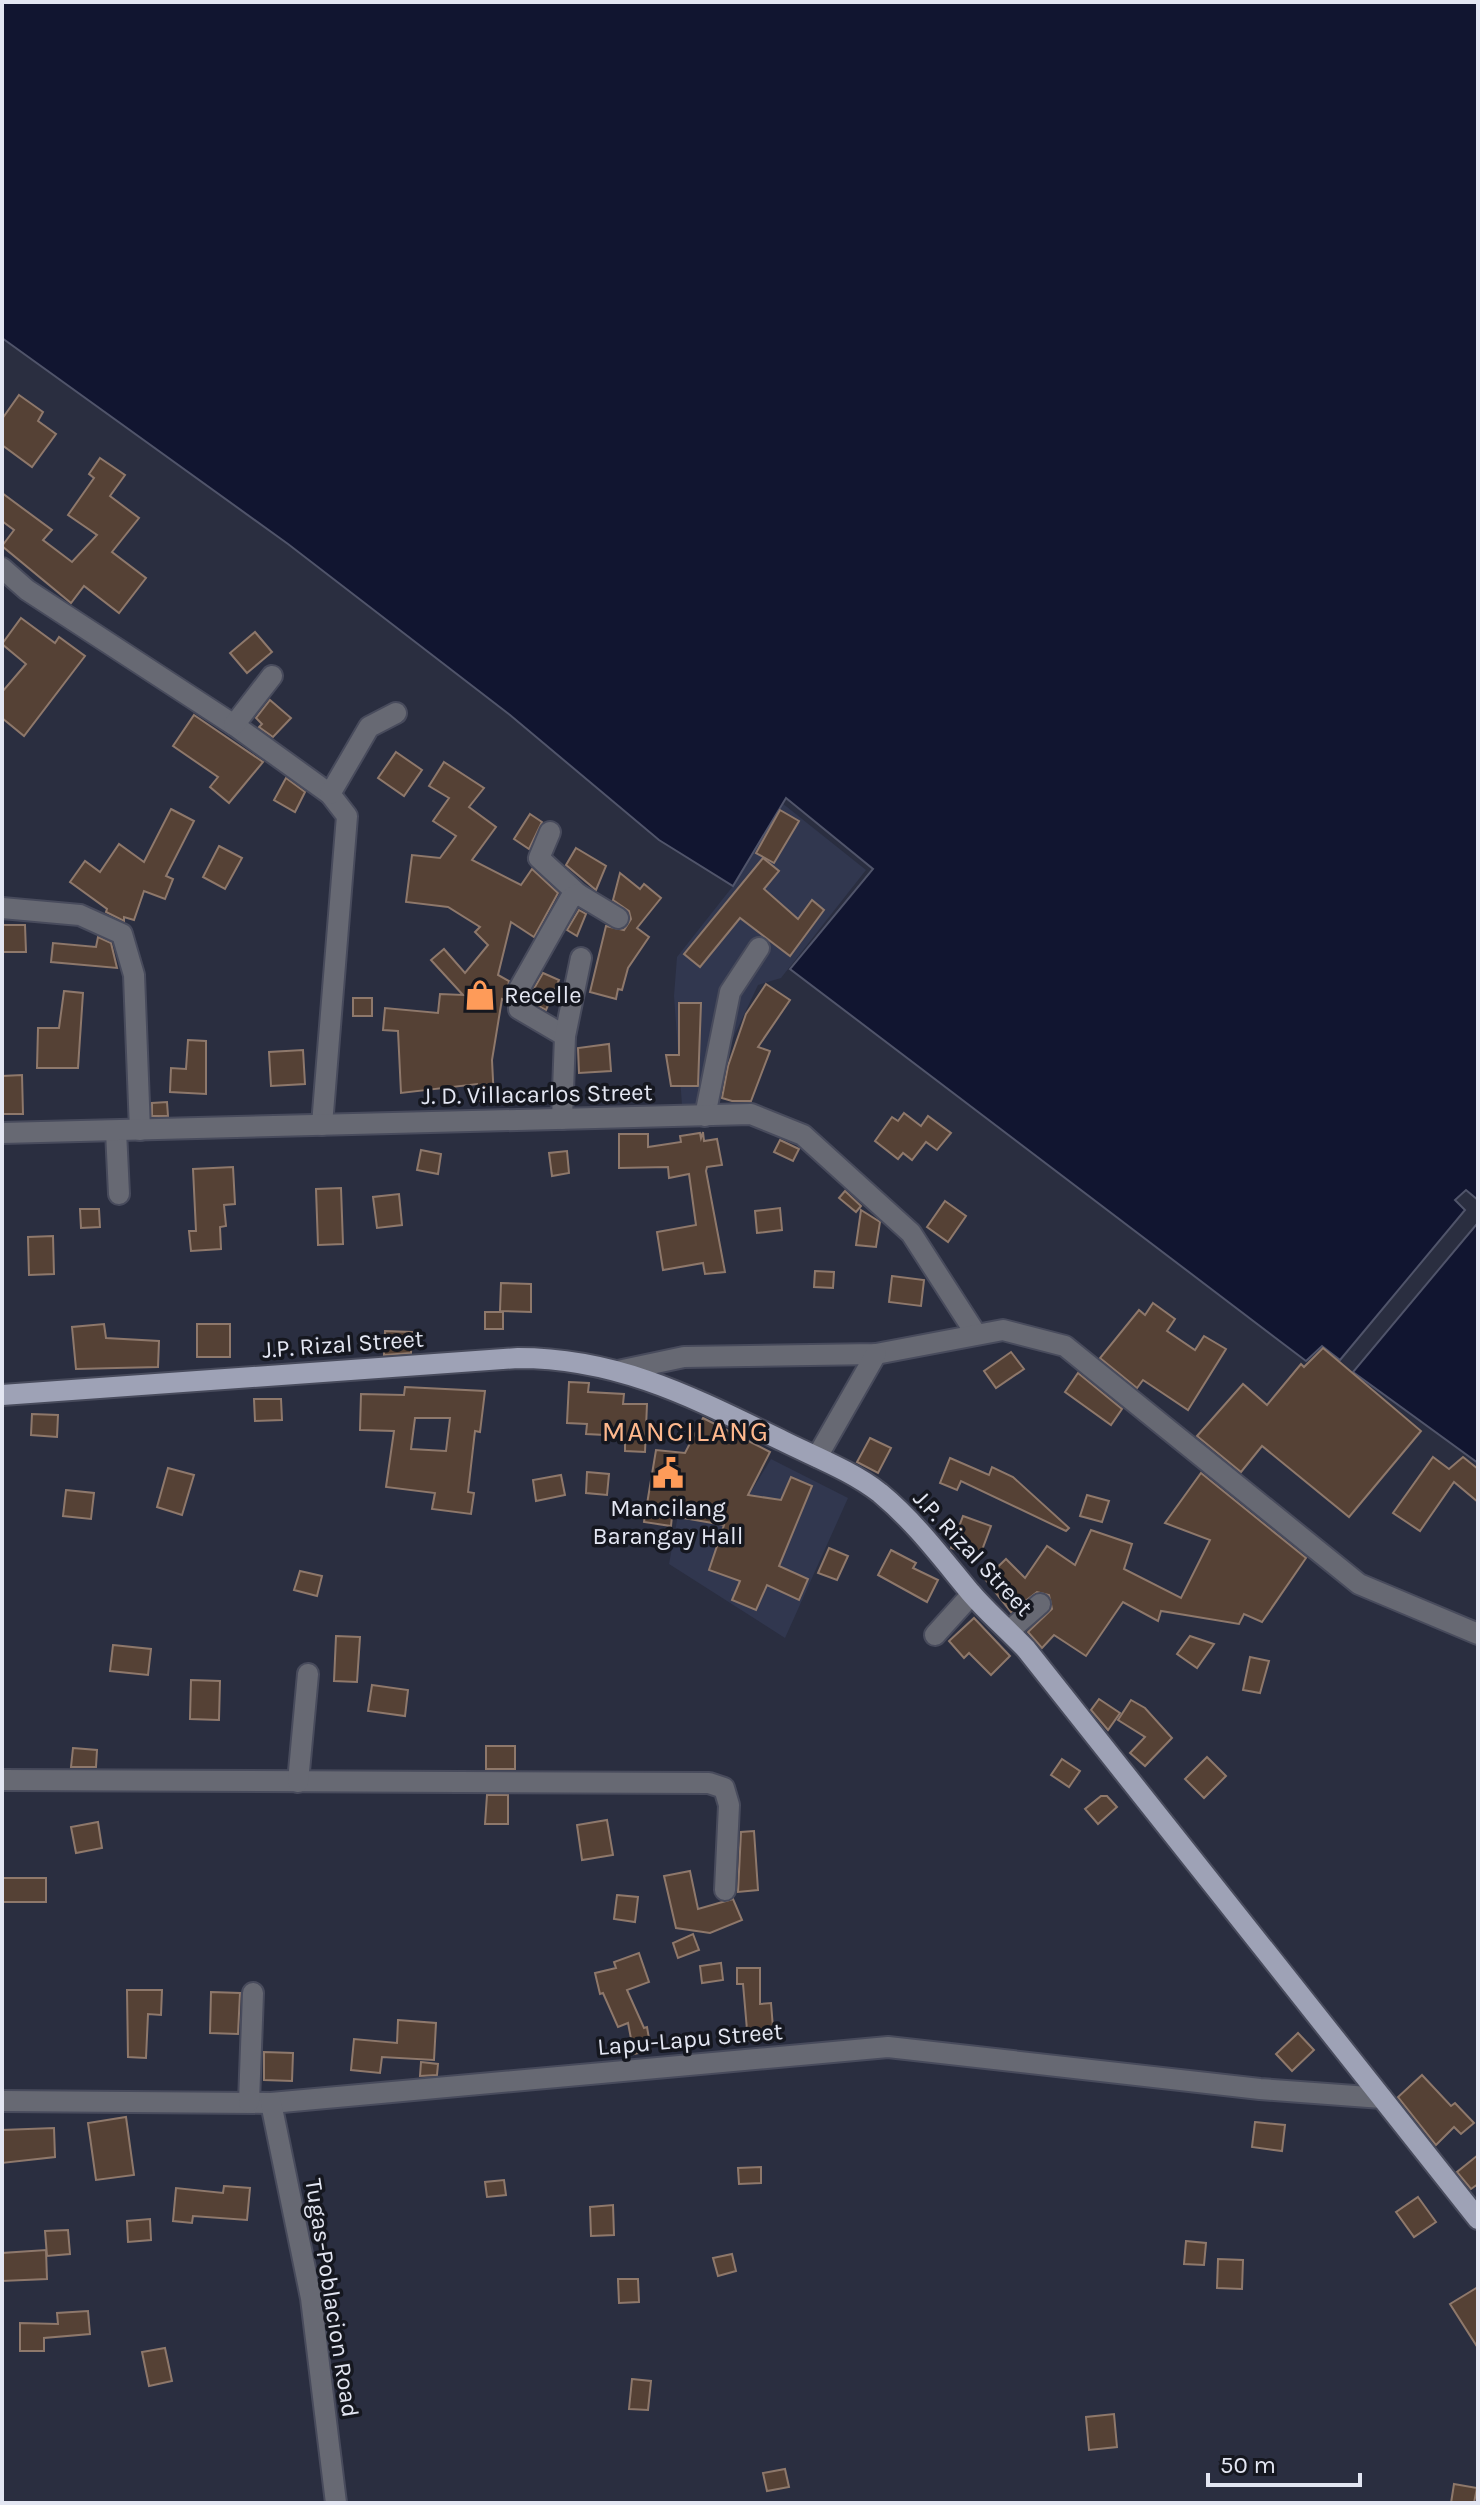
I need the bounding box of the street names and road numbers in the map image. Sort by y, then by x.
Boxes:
street label: J. D. Villacarlos Street [421,1078,653,1110]
street label: J.P. Rizal Street [261,1324,425,1364]
street label: J.P. Rizal Street [908,1484,1038,1622]
street label: Lapu-Lapu Street [596,2017,784,2061]
street label: Tugas-Poblacion Road [299,2177,365,2419]

